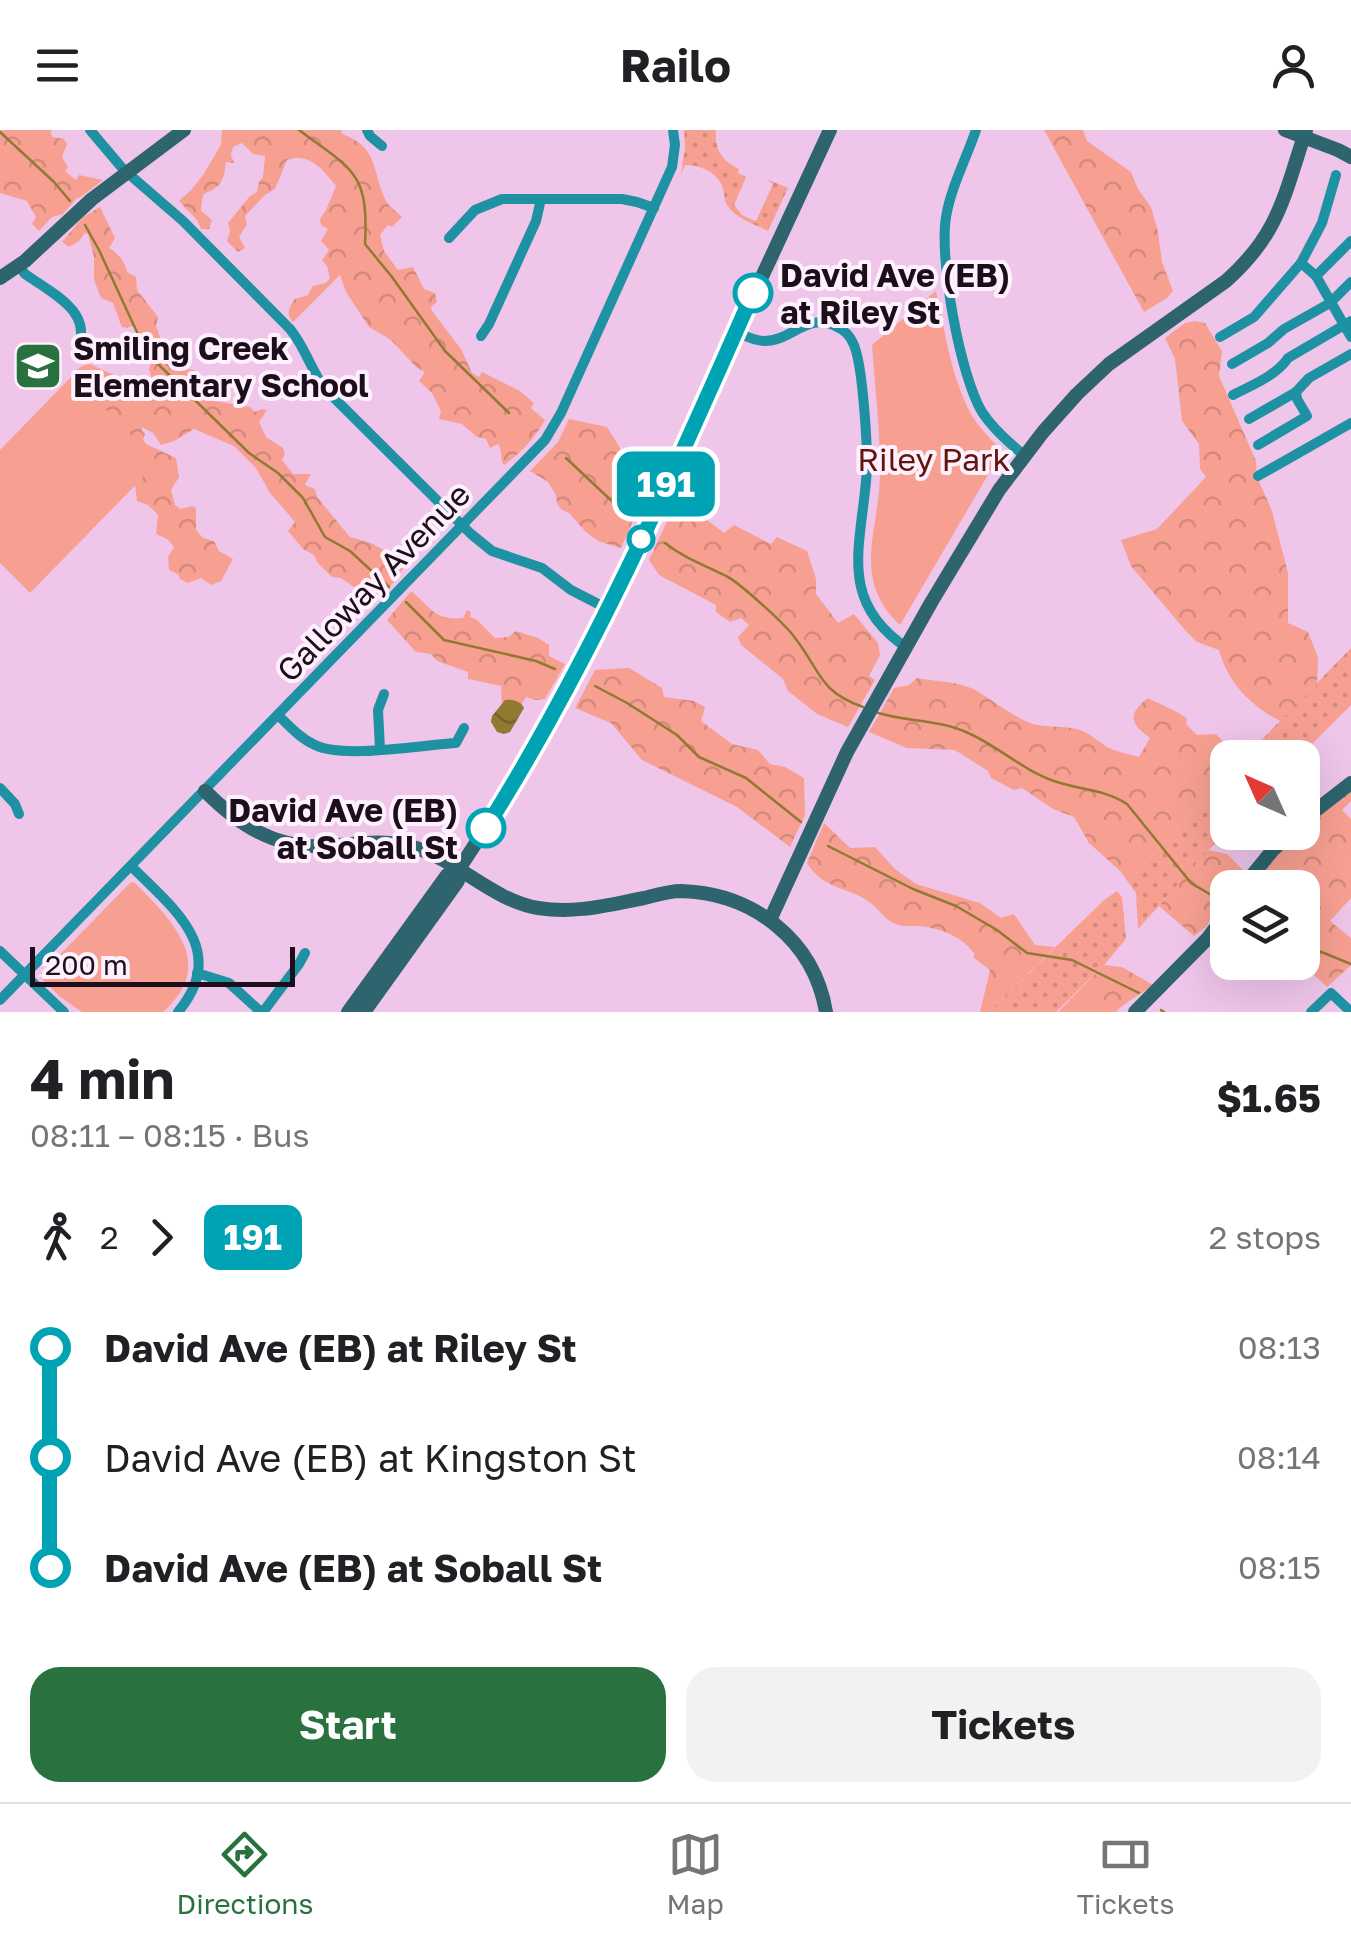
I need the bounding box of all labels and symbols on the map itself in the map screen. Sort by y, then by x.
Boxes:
place label: David Ave (EB) at Riley St [780,256,1010,331]
marker: David Ave (EB) at Riley St [734,274,772,312]
place label: Smiling Creek Elementary School [73,329,369,404]
school or university icon: Smiling Creek Elementary School [12,340,64,392]
park label: Riley Park [857,440,1011,478]
line badge: 191 [608,452,724,516]
street label: Galloway Avenue [269,475,477,689]
unlabelled marker [628,526,654,552]
north arrow [1210,740,1320,850]
place label: David Ave (EB) at Soball St [228,791,458,866]
marker: David Ave (EB) at Soball St [467,809,505,847]
scale bar [30,942,295,986]

